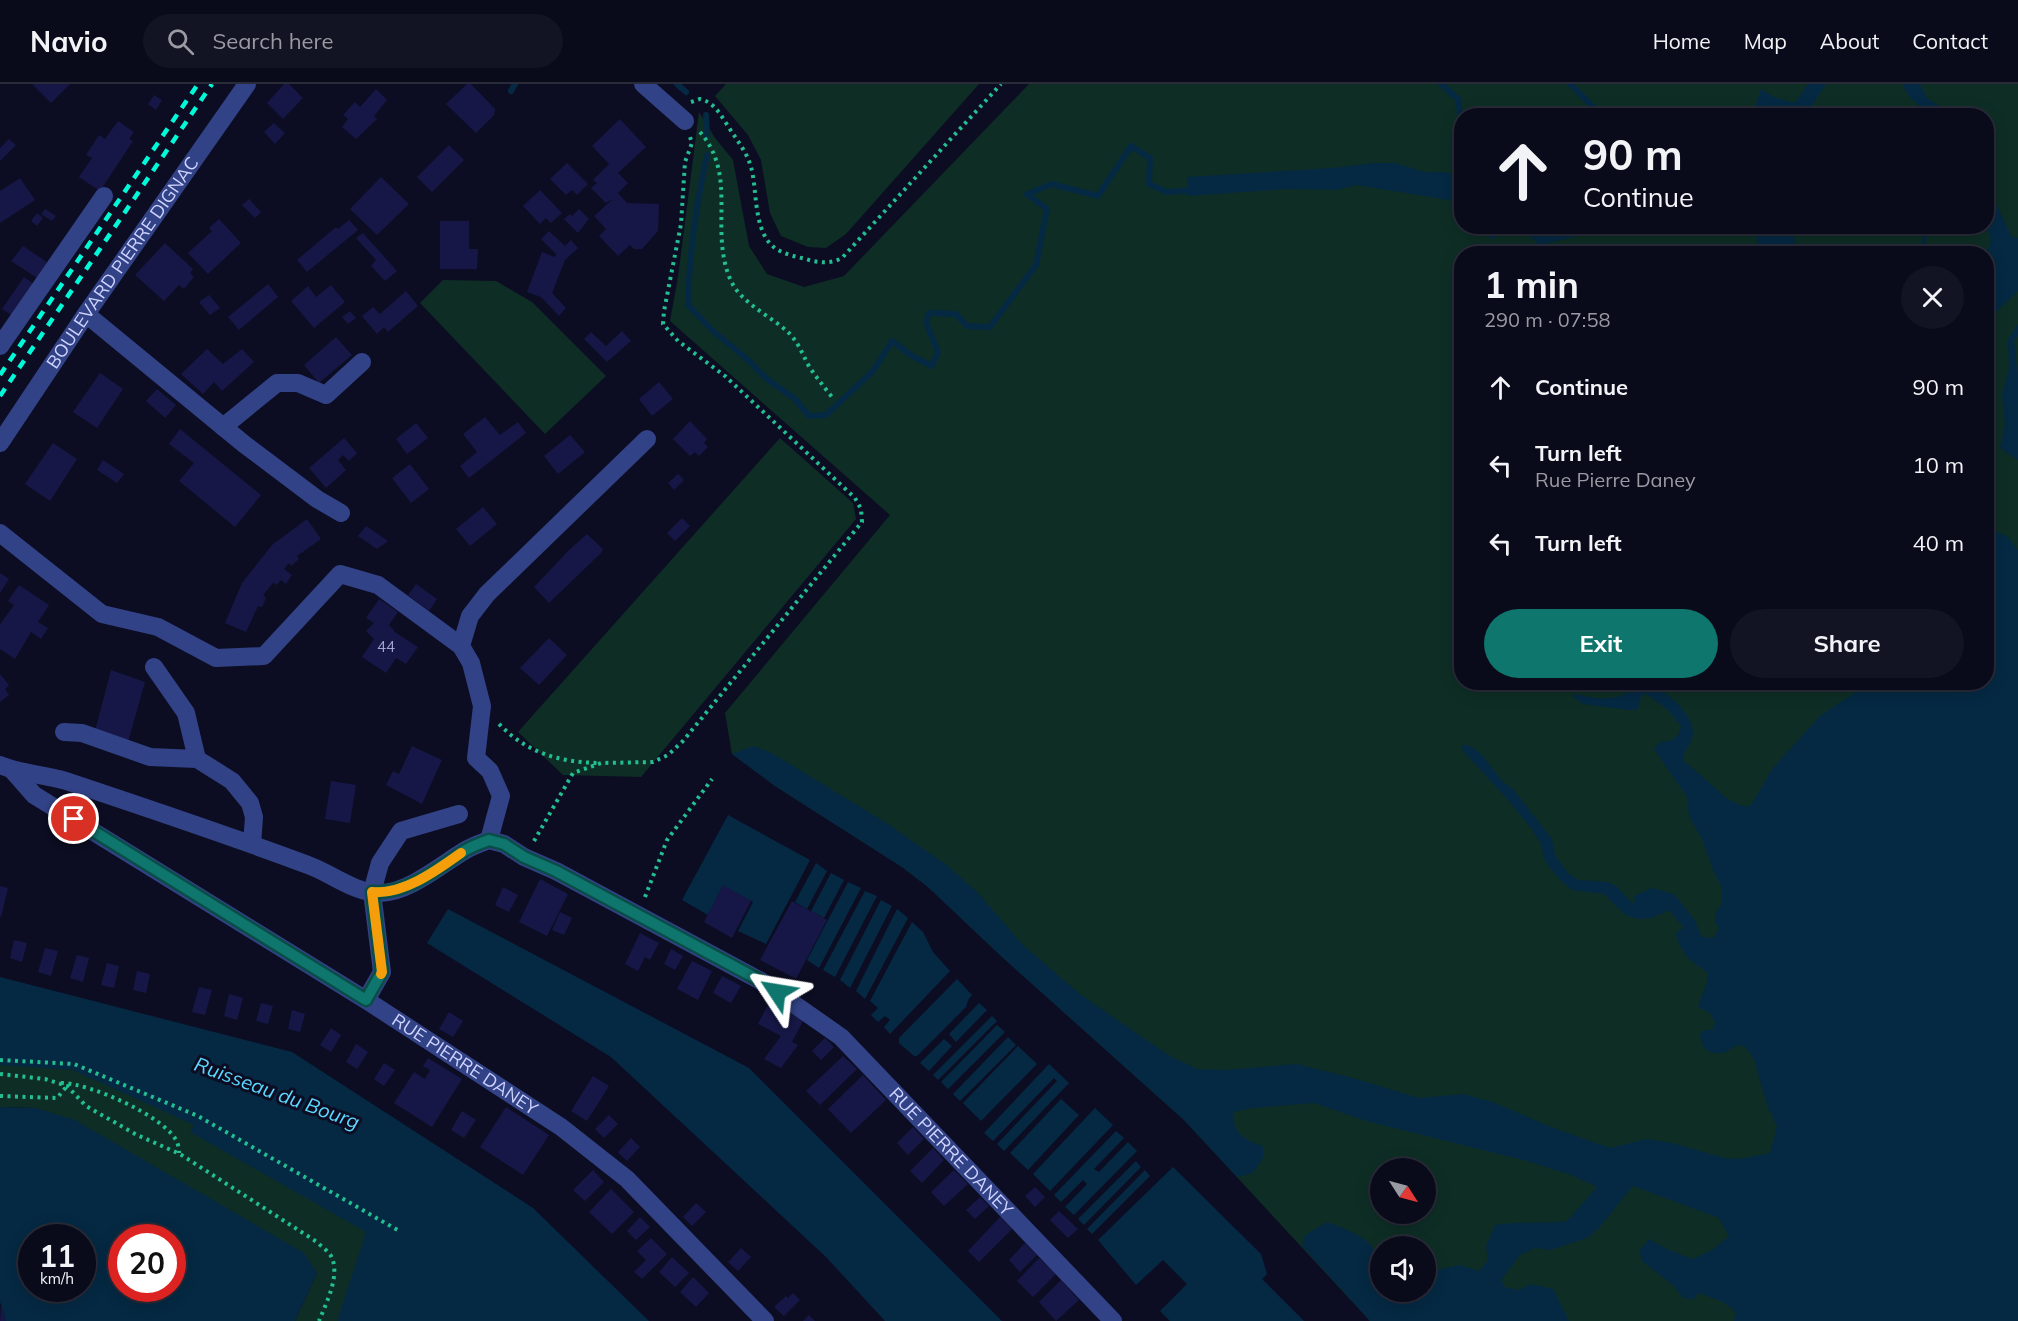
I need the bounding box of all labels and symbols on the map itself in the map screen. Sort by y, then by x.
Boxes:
street label: BOULEVARD PIERRE DIGNAC [41,152,203,373]
house number: 44 [377,637,395,656]
pin [48,793,99,844]
position arrow [745,960,809,1024]
street label: RUE PIERRE DANEY [388,1008,543,1120]
water label: Ruisseau du Bourg [191,1051,363,1134]
street label: RUE PIERRE DANEY [884,1082,1019,1221]
north arrow [1370,1158,1436,1224]
speed limit sign: 20 [108,1224,186,1302]

